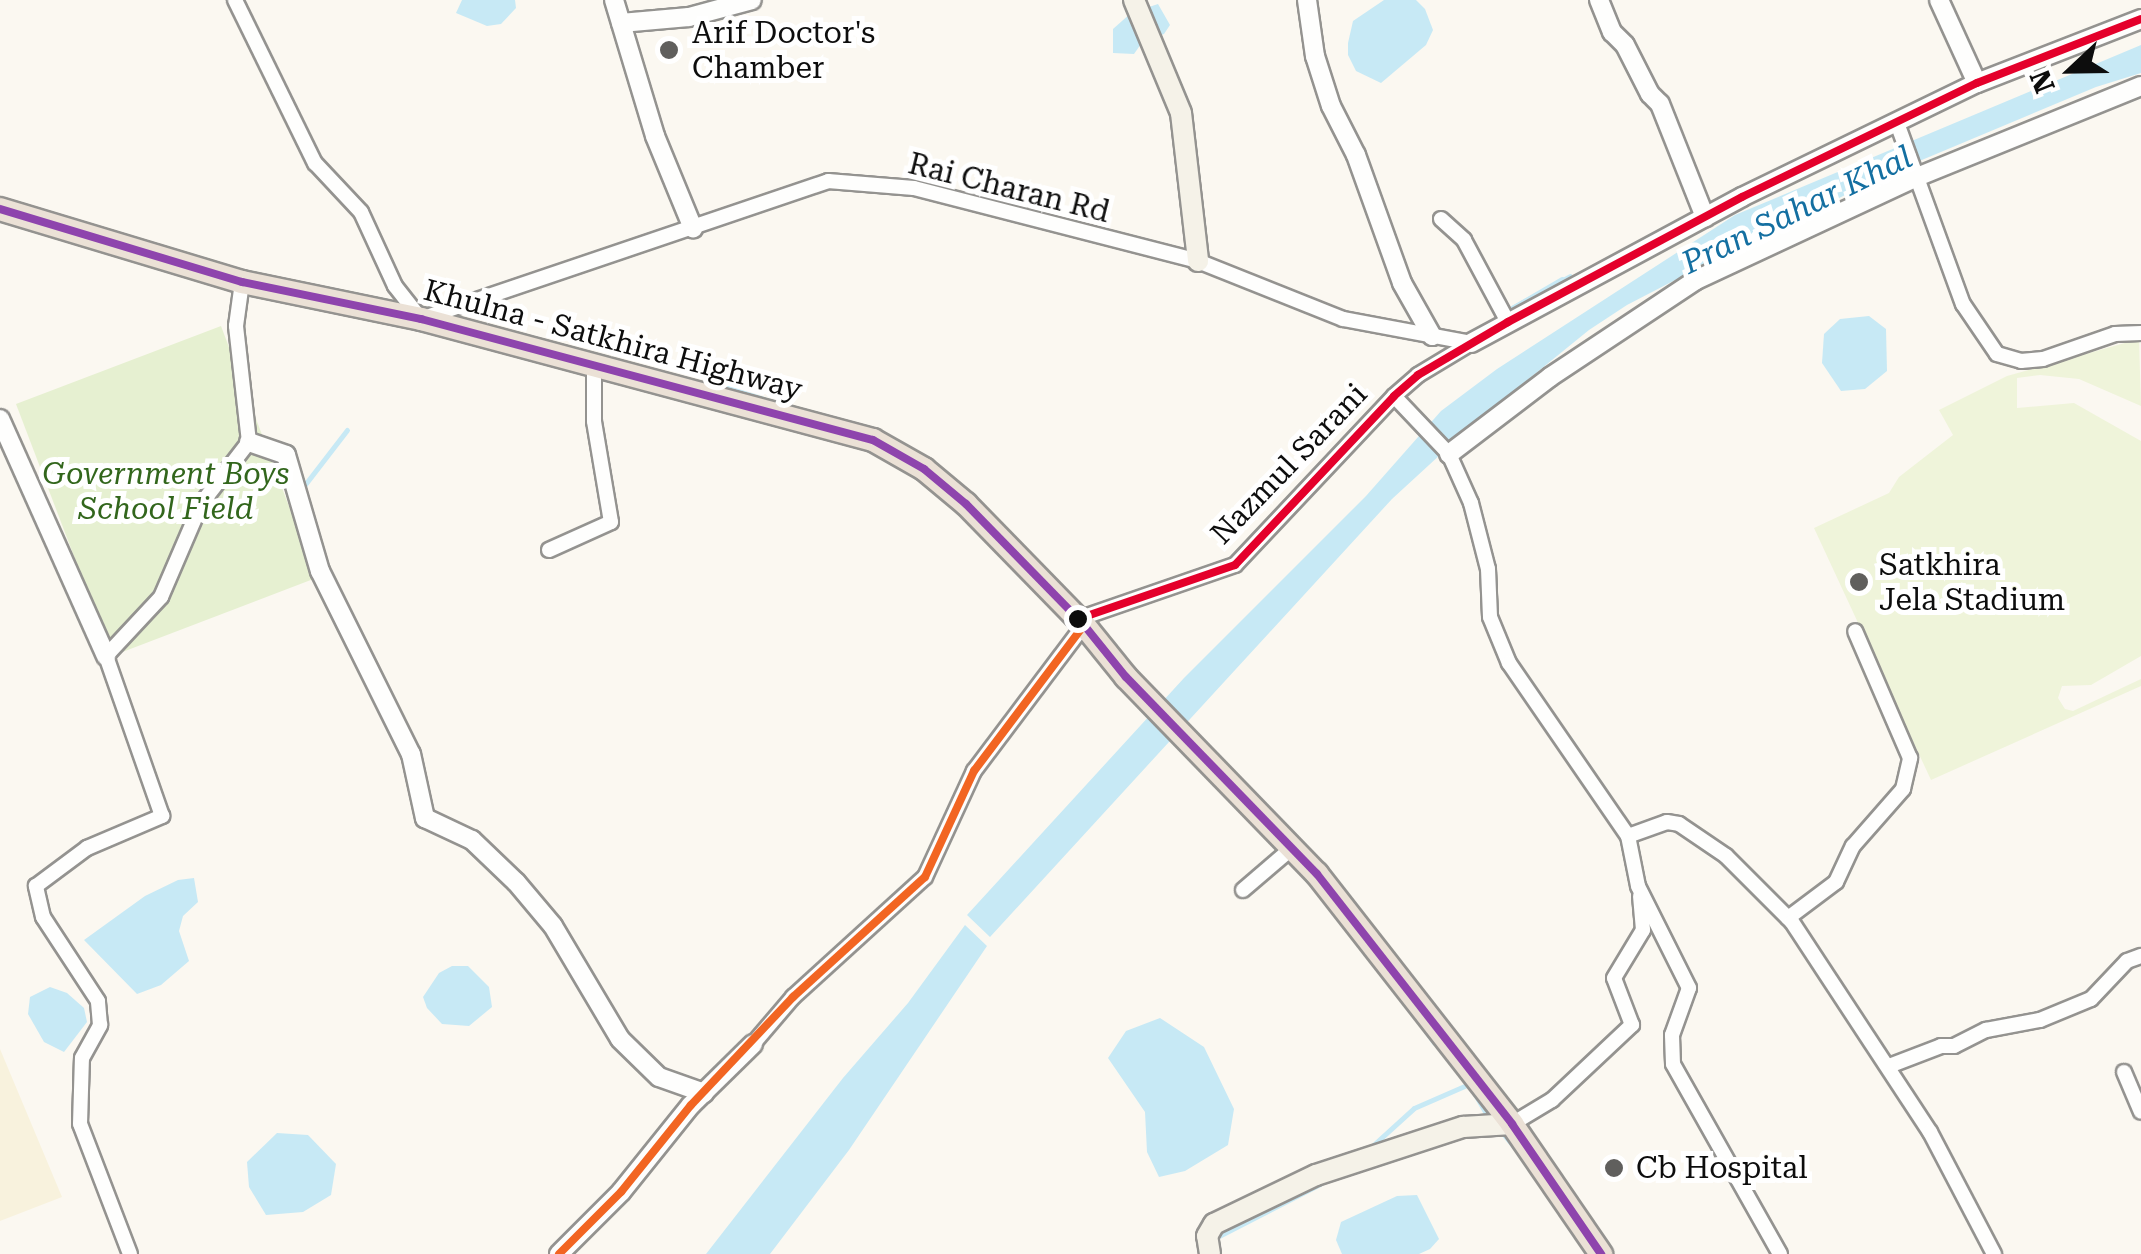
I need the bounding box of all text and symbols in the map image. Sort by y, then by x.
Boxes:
place label: Arif Doctor's Chamber [692,15,875,86]
north arrow [2021,20,2121,120]
marker: Arif Doctor's Chamber [656,37,682,63]
text: N [2023,65,2062,98]
water label: Pran Sahar Khal [1676,138,1918,282]
street label: Rai Charan Rd [905,146,1113,230]
street label: Khulna - Satkhira Highway [420,272,806,408]
street label: Nazmul Sarani [1204,376,1374,552]
park label: Government Boys School Field [43,456,289,526]
place label: Satkhira Jela Stadium [1879,547,2065,618]
marker: Satkhira Jela Stadium [1848,571,1870,593]
unlabelled marker [1068,609,1088,629]
place label: Cb Hospital [1636,1150,1807,1186]
marker: Cb Hospital [1601,1155,1627,1181]

